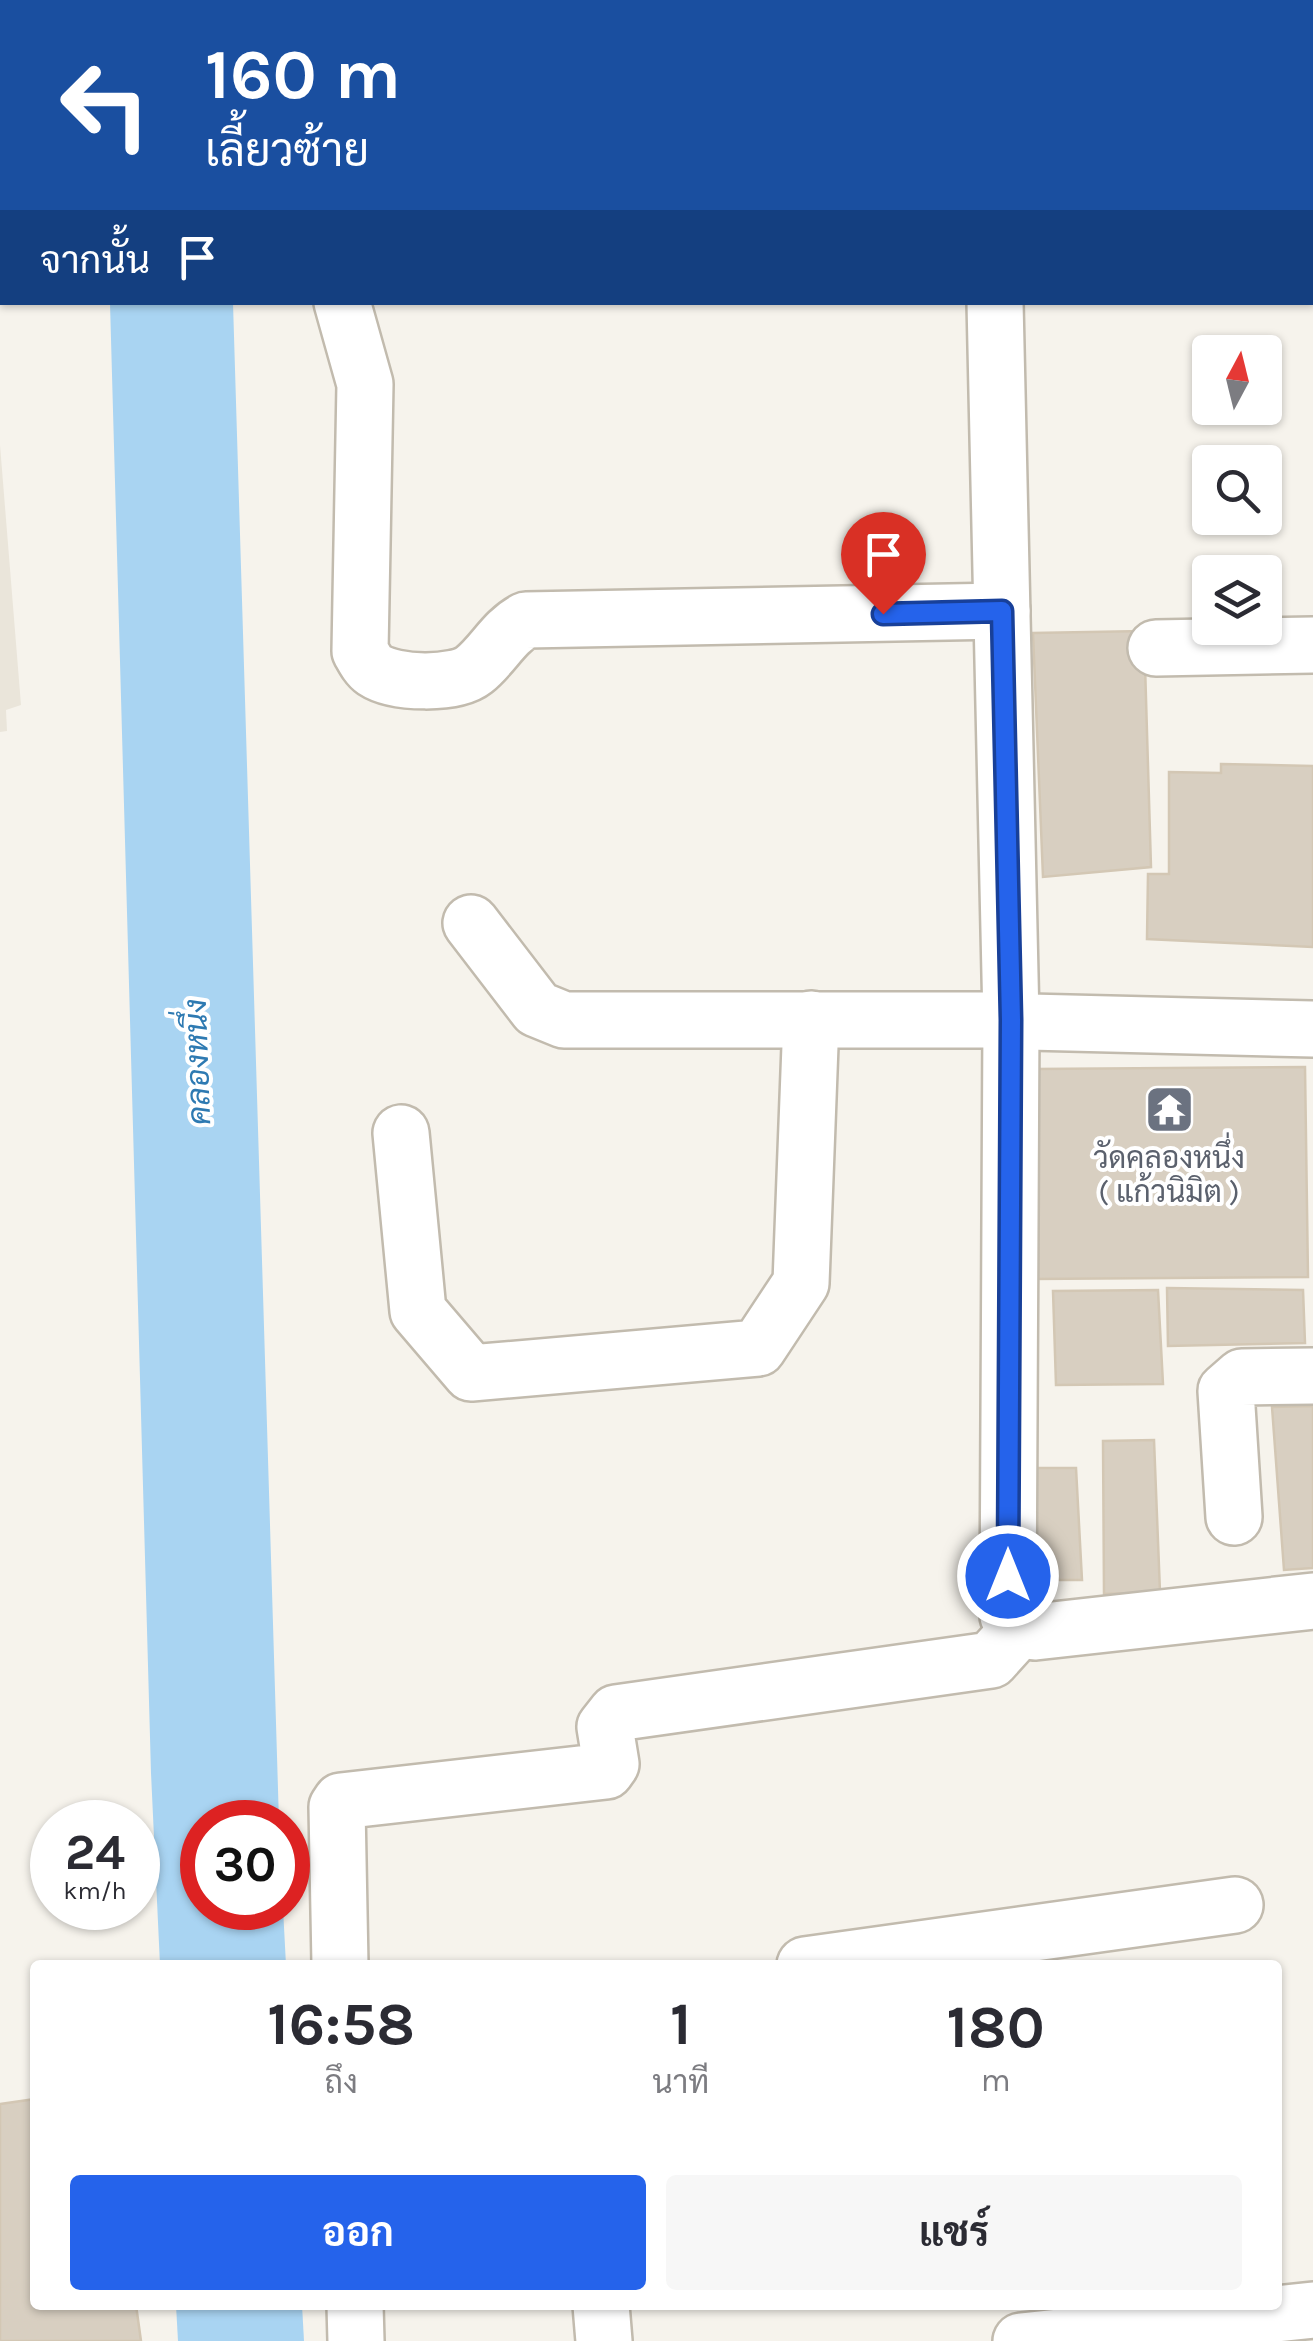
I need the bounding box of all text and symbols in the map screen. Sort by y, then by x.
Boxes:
text: 160 m [205,34,401,116]
icon: left [40,40,170,170]
text: เลี้ยวซ้าย [205,125,369,177]
icon: arrive [170,230,225,285]
text: จากนั้น [40,238,150,283]
north arrow [1192,335,1282,425]
map controls [1192,335,1282,645]
button: search [1192,445,1282,535]
pin [841,512,926,615]
icon: arrive [856,527,911,582]
button: layers [1192,555,1282,645]
water label: คลองหนึ่ง [167,998,218,1126]
temple icon: วัดคลองหนึ่ง ( แก้วนิมิต ) [1143,1083,1195,1135]
place label: วัดคลองหนึ่ง ( แก้วนิมิต ) [1093,1132,1245,1210]
position arrow [956,1524,1060,1628]
speed limit sign: 30 [180,1800,310,1930]
text: 24 [65,1823,125,1882]
text: km/h [63,1876,127,1905]
text: 16:58 [267,1989,415,2059]
text: 1 [670,1989,691,2059]
text: 180 [947,1992,1045,2062]
text: m [981,2062,1011,2099]
text: ถึง [325,2064,358,2101]
text: นาที [652,2064,709,2101]
button: ออก [70,2175,646,2290]
button: แชร์ [666,2175,1242,2290]

